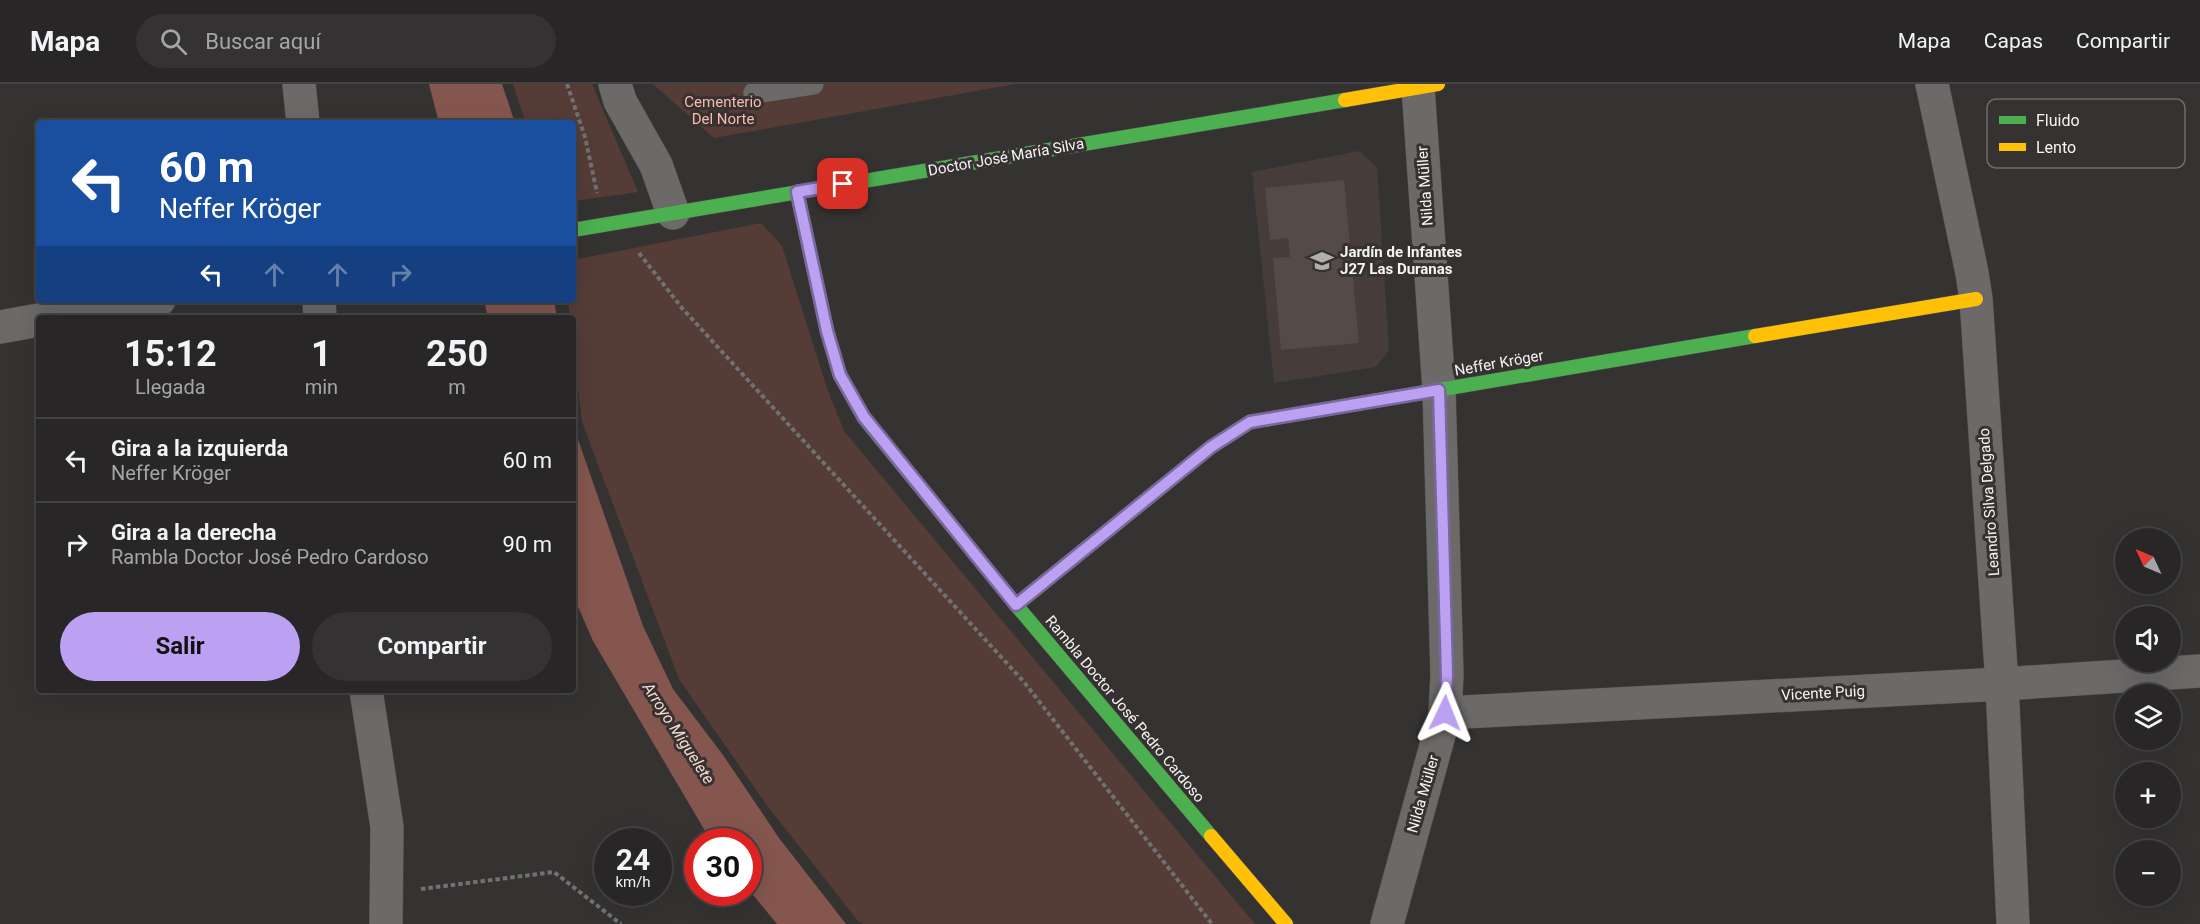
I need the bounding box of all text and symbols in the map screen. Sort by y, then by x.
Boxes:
search box [136,14,556,68]
text: Mapa [30,25,100,58]
icon: search [157,25,190,58]
text: Buscar aquí [205,29,321,54]
text: Mapa [1898,29,1951,53]
text: Capas [1984,29,2043,53]
text: Compartir [2076,29,2170,53]
park label: Cementerio Del Norte [684,93,762,128]
legend [1987,99,2185,168]
text: Fluido [2036,111,2080,130]
street label: Doctor José María Silva [927,134,1085,180]
text: Lento [2036,138,2076,157]
text: 60 m [159,143,254,192]
icon: left [60,144,138,222]
street label: Nilda Müller [1413,145,1437,227]
pin [817,158,868,209]
icon: arrive [826,167,859,200]
text: Neffer Kröger [159,193,321,225]
place label: Jardín de Infantes J27 Las Duranas [1340,243,1462,278]
school or university icon: Jardín de Infantes J27 Las Duranas [1309,248,1335,274]
icon: left [195,258,228,291]
icon: ahead [258,258,291,291]
icon: ahead [321,258,354,291]
icon: right [384,258,417,291]
text: 15:12 [124,333,217,375]
text: 1 [311,333,332,375]
text: 250 [426,333,488,375]
street label: Neffer Kröger [1453,346,1545,380]
text: Llegada [135,375,206,399]
text: min [305,375,338,399]
text: m [448,375,466,399]
street label: Leandro Silva Delgado [1975,427,2003,577]
text: Gira a la izquierda [111,436,288,461]
icon: left [60,444,93,477]
text: 60 m [503,448,552,473]
text: Neffer Kröger [111,461,231,485]
text: Gira a la derecha [111,520,277,545]
icon: right [60,528,93,561]
north arrow [2115,528,2181,594]
map controls [2115,528,2181,906]
text: 90 m [503,532,552,557]
text: Rambla Doctor José Pedro Cardoso [111,545,429,569]
button: sound [2115,606,2181,672]
button: Salir [60,612,300,681]
button: Compartir [312,612,552,681]
street label: Rambla Doctor José Pedro Cardoso [1042,612,1208,806]
water label: Arroyo Miguelete [638,678,719,788]
position arrow [1413,681,1477,745]
street label: Vicente Puig [1781,682,1865,704]
button: layers [2115,684,2181,750]
street label: Nilda Müller [1403,753,1443,835]
button: + [2115,762,2181,828]
speed limit sign: 30 [684,828,762,906]
button: − [2115,840,2181,906]
text: 24 [616,842,650,877]
text: km/h [615,873,651,891]

